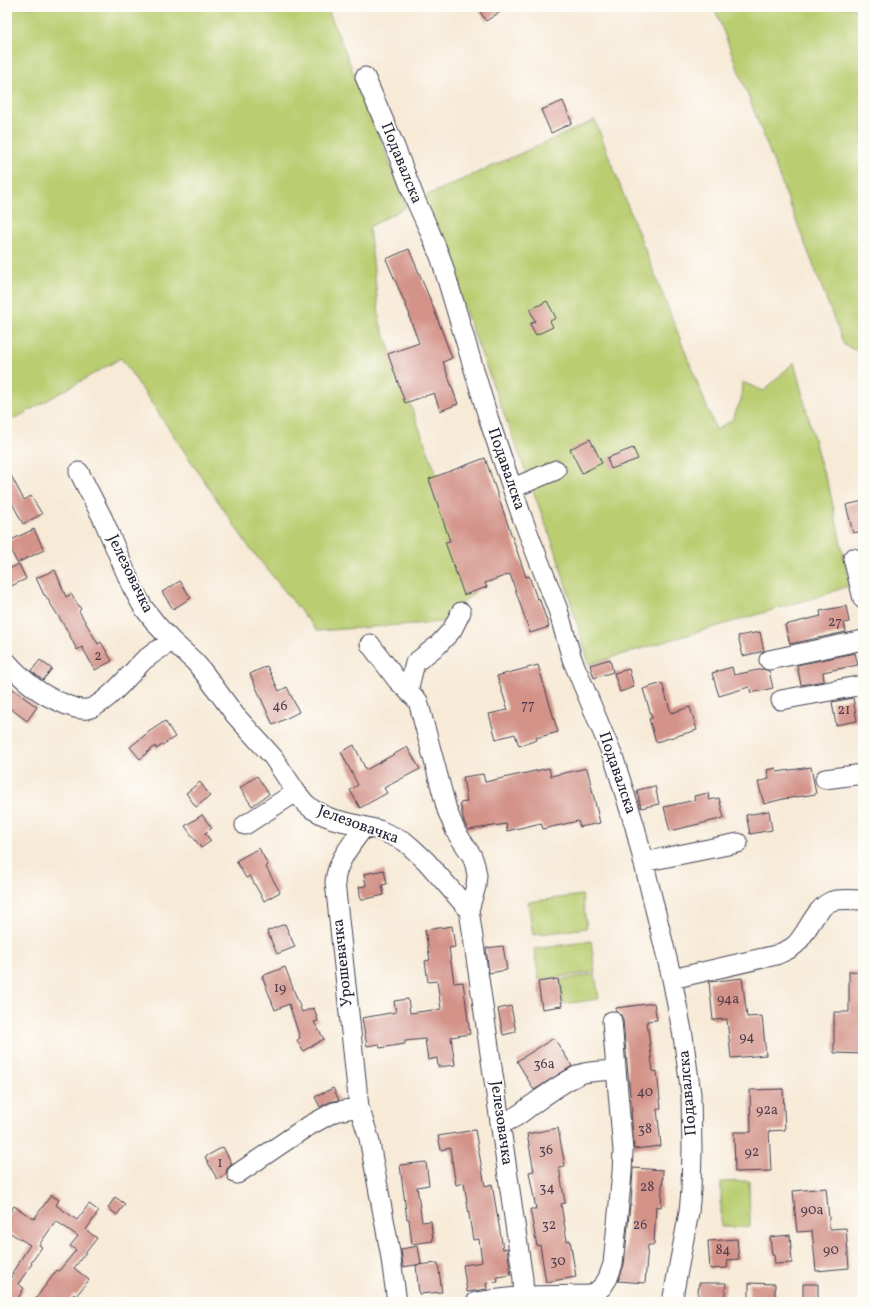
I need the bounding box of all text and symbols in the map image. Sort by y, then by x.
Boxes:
street label: Подавалска [375,119,427,207]
street label: Подавалска [482,425,530,513]
street label: Јелезовачка [101,531,159,617]
house number: 27 [828,613,842,632]
house number: 2 [94,647,102,666]
house number: 77 [521,696,535,715]
house number: 46 [272,697,288,716]
house number: 21 [838,701,850,720]
street label: Подавалска [593,729,641,817]
street label: Јелезовачка [314,800,402,850]
street label: Урошевачка [327,918,359,1008]
house number: 19 [274,979,286,998]
house number: 94a [717,990,739,1009]
house number: 94 [739,1028,755,1047]
street label: Подавалска [673,1049,703,1137]
house number: 36a [533,1055,555,1074]
street label: Јелезовачка [484,1079,518,1167]
house number: 40 [637,1083,653,1102]
house number: 92a [756,1101,778,1120]
house number: 38 [638,1120,652,1139]
house number: 36 [539,1141,553,1160]
house number: 92 [745,1143,759,1162]
house number: 1 [217,1154,223,1173]
house number: 28 [640,1178,654,1197]
house number: 34 [539,1179,555,1198]
house number: 90a [801,1201,823,1220]
house number: 32 [542,1216,556,1235]
house number: 26 [633,1216,647,1235]
house number: 84 [715,1241,731,1260]
house number: 90 [823,1241,839,1260]
house number: 30 [550,1252,566,1271]

